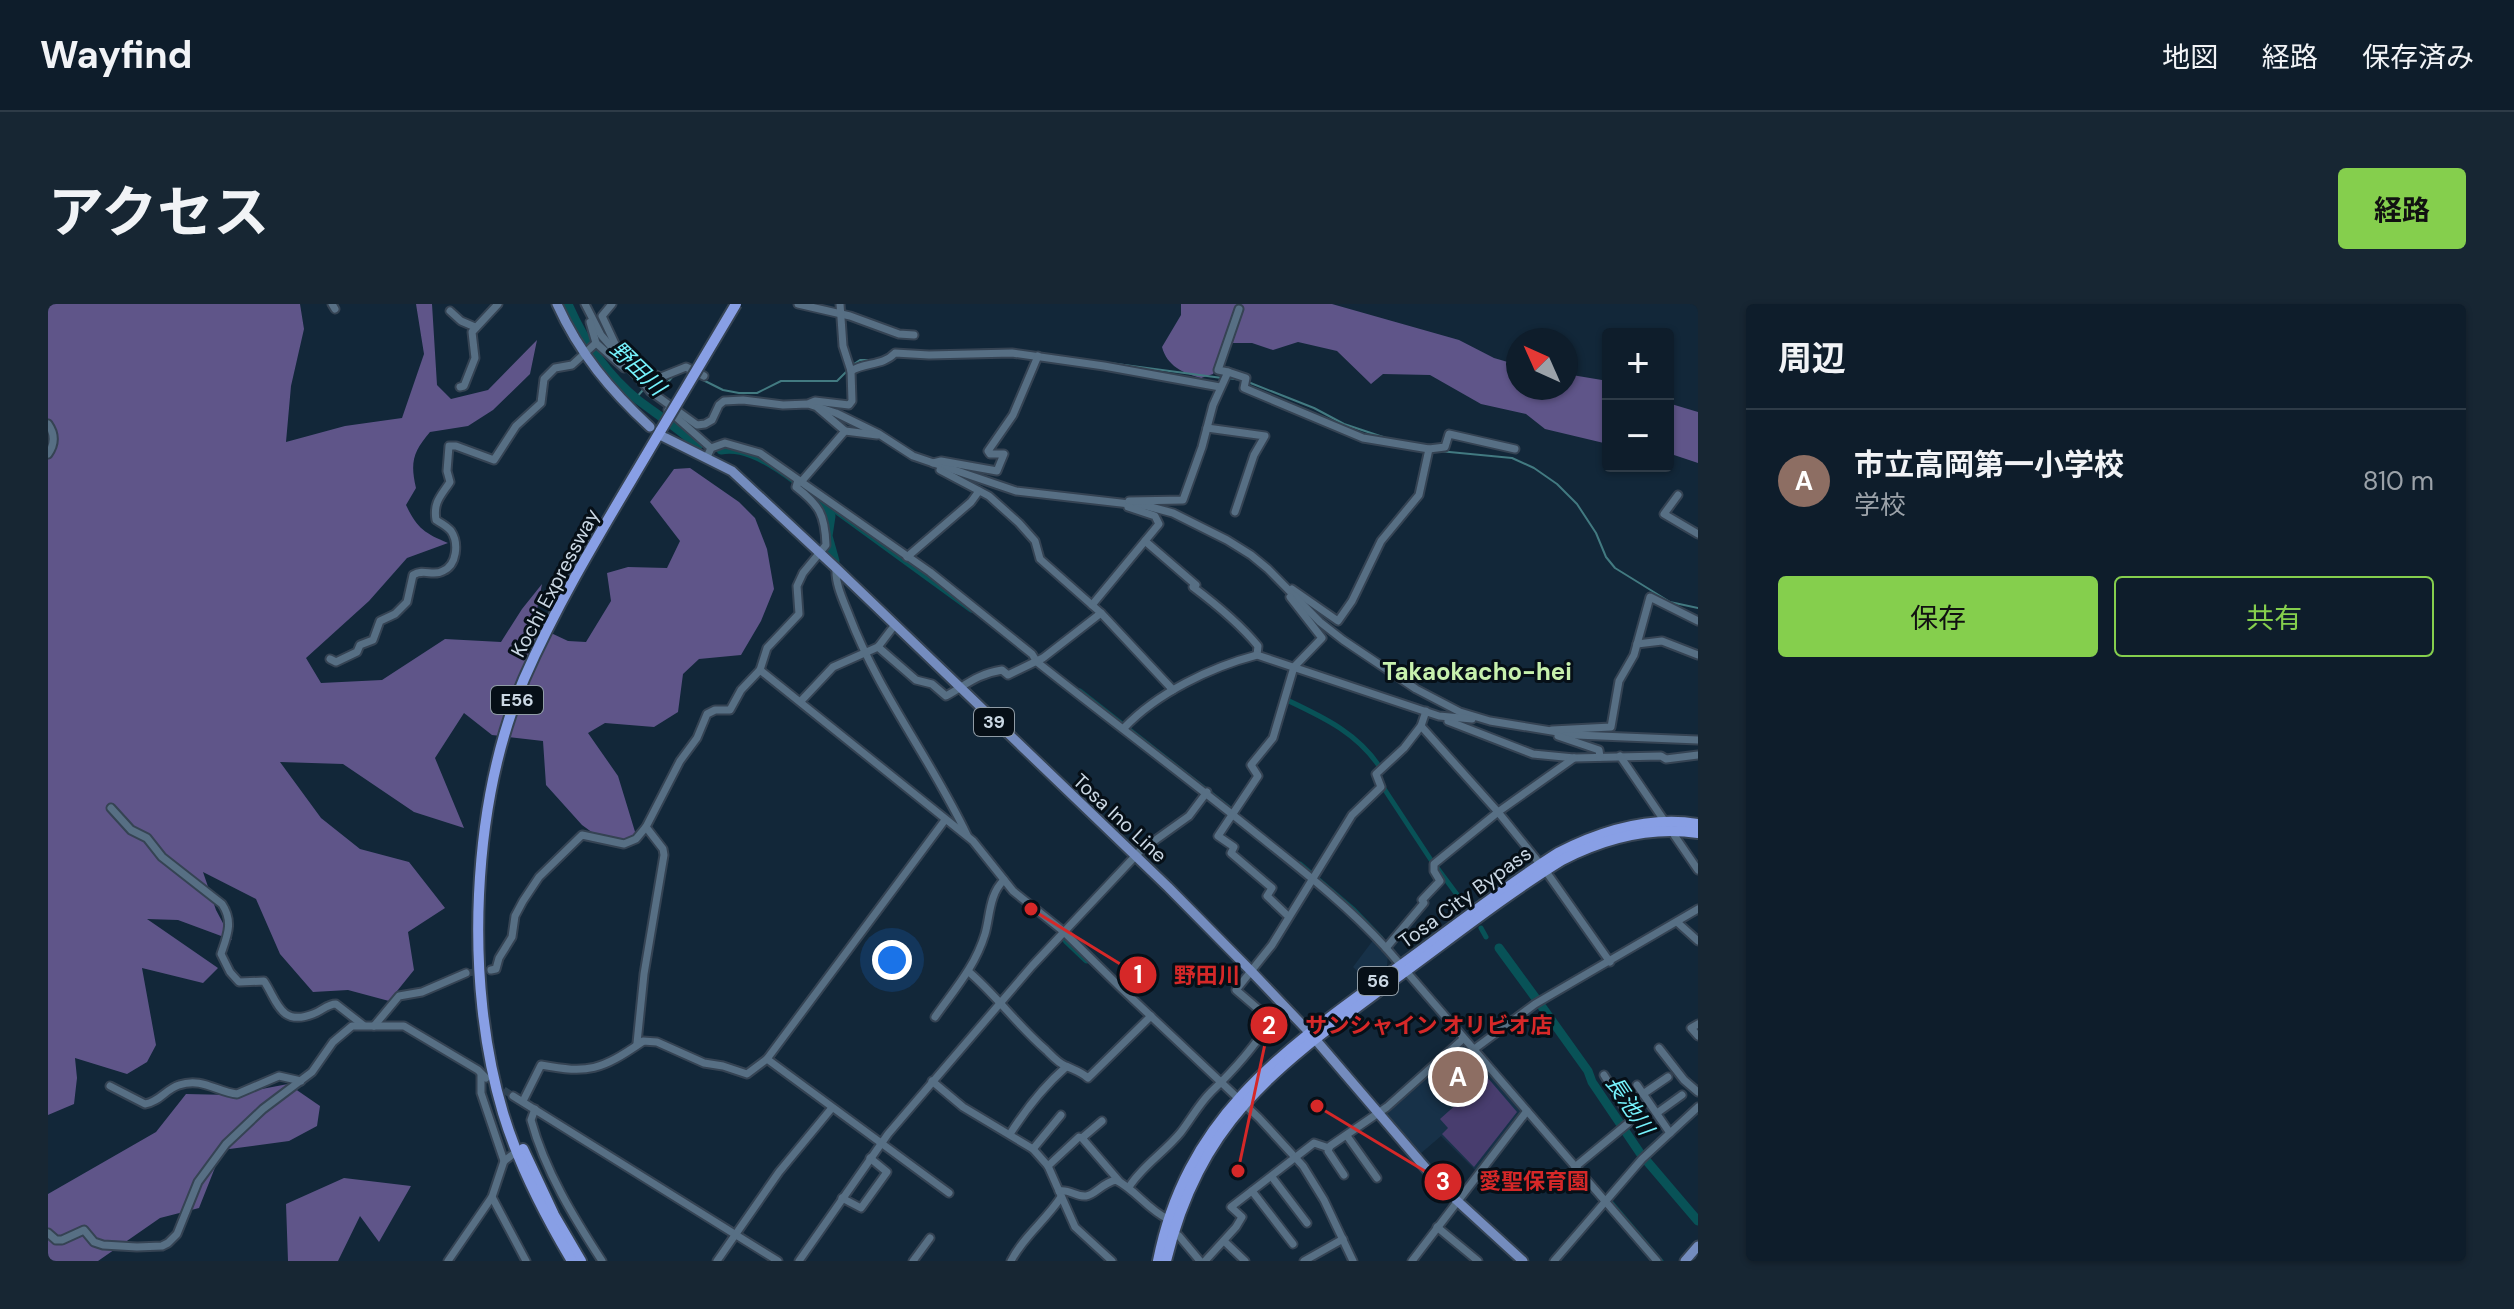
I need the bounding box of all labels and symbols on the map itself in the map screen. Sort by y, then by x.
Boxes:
north arrow [1506,328,1578,400]
water label: 野田川 [604,335,673,403]
street label: Kochi Expressway [505,504,605,662]
district label: Takaokacho-hei [1382,656,1572,687]
road number: E56 [491,686,543,714]
road number: 39 [974,708,1014,736]
street label: Tosa Ino Line [1068,768,1172,868]
street label: Tosa City Bypass [1394,840,1536,954]
your location [872,940,912,980]
callout: 野田川 [1118,952,1256,998]
text: 1 [1134,959,1142,990]
text: 野田川 [1174,961,1240,990]
road number: 56 [1358,967,1398,995]
callout: サンシャイン オリビオ店 [1249,1002,1568,1048]
text: 2 [1262,1010,1276,1041]
text: サンシャイン オリビオ店 [1305,1011,1553,1040]
pin: A [1432,1047,1484,1107]
water label: 長池川 [1599,1070,1661,1142]
callout: 愛聖保育園 [1423,1159,1605,1205]
text: 3 [1436,1166,1450,1197]
text: 愛聖保育園 [1479,1167,1589,1196]

